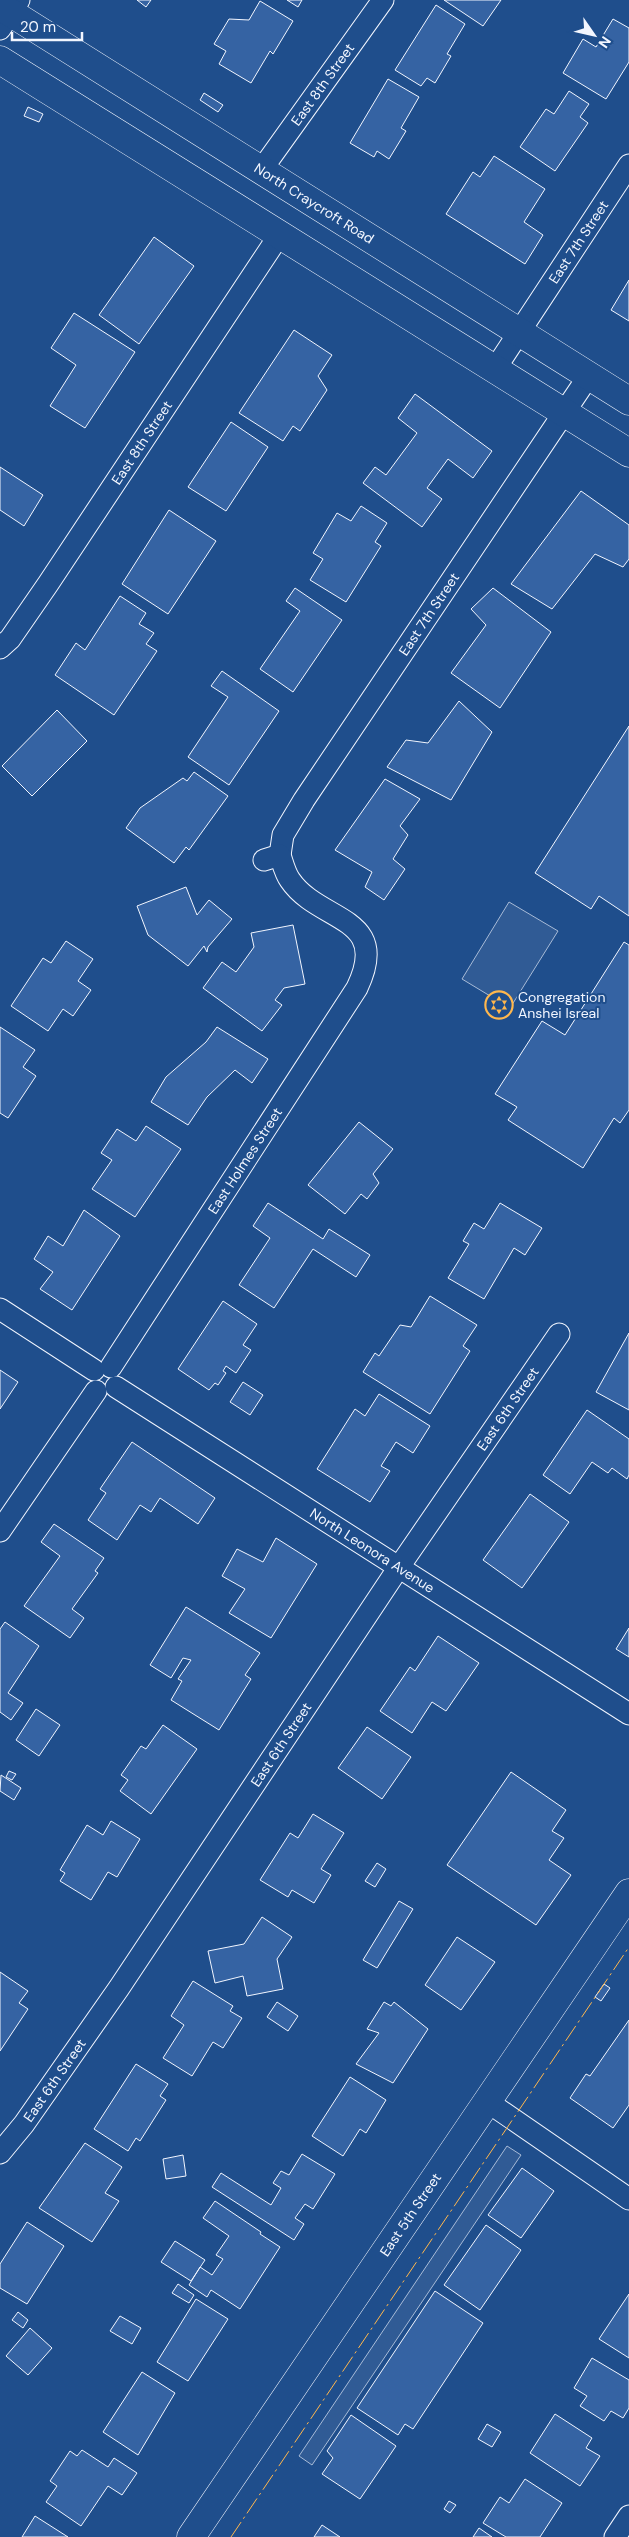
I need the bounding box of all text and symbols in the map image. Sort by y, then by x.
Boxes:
scale bar [12,10,82,42]
north arrow [569,10,619,60]
text: 20 m [20,17,56,37]
text: N [594,33,615,52]
street label: East 8th Street [287,40,358,129]
street label: North Craycroft Road [251,159,377,248]
street label: East 7th Street [545,197,612,287]
street label: East 8th Street [107,397,176,488]
street label: East 7th Street [395,569,463,659]
place label: Congregation Anshei Isreal [518,988,605,1022]
synagogue icon: Congregation Anshei Isreal [484,990,514,1020]
street label: East Holmes Street [204,1104,286,1217]
street label: East 6th Street [473,1364,543,1454]
street label: North Leonora Avenue [307,1504,438,1597]
street label: East 6th Street [247,1699,315,1790]
street label: East 6th Street [19,2035,90,2125]
street label: East 5th Street [376,2169,445,2260]

